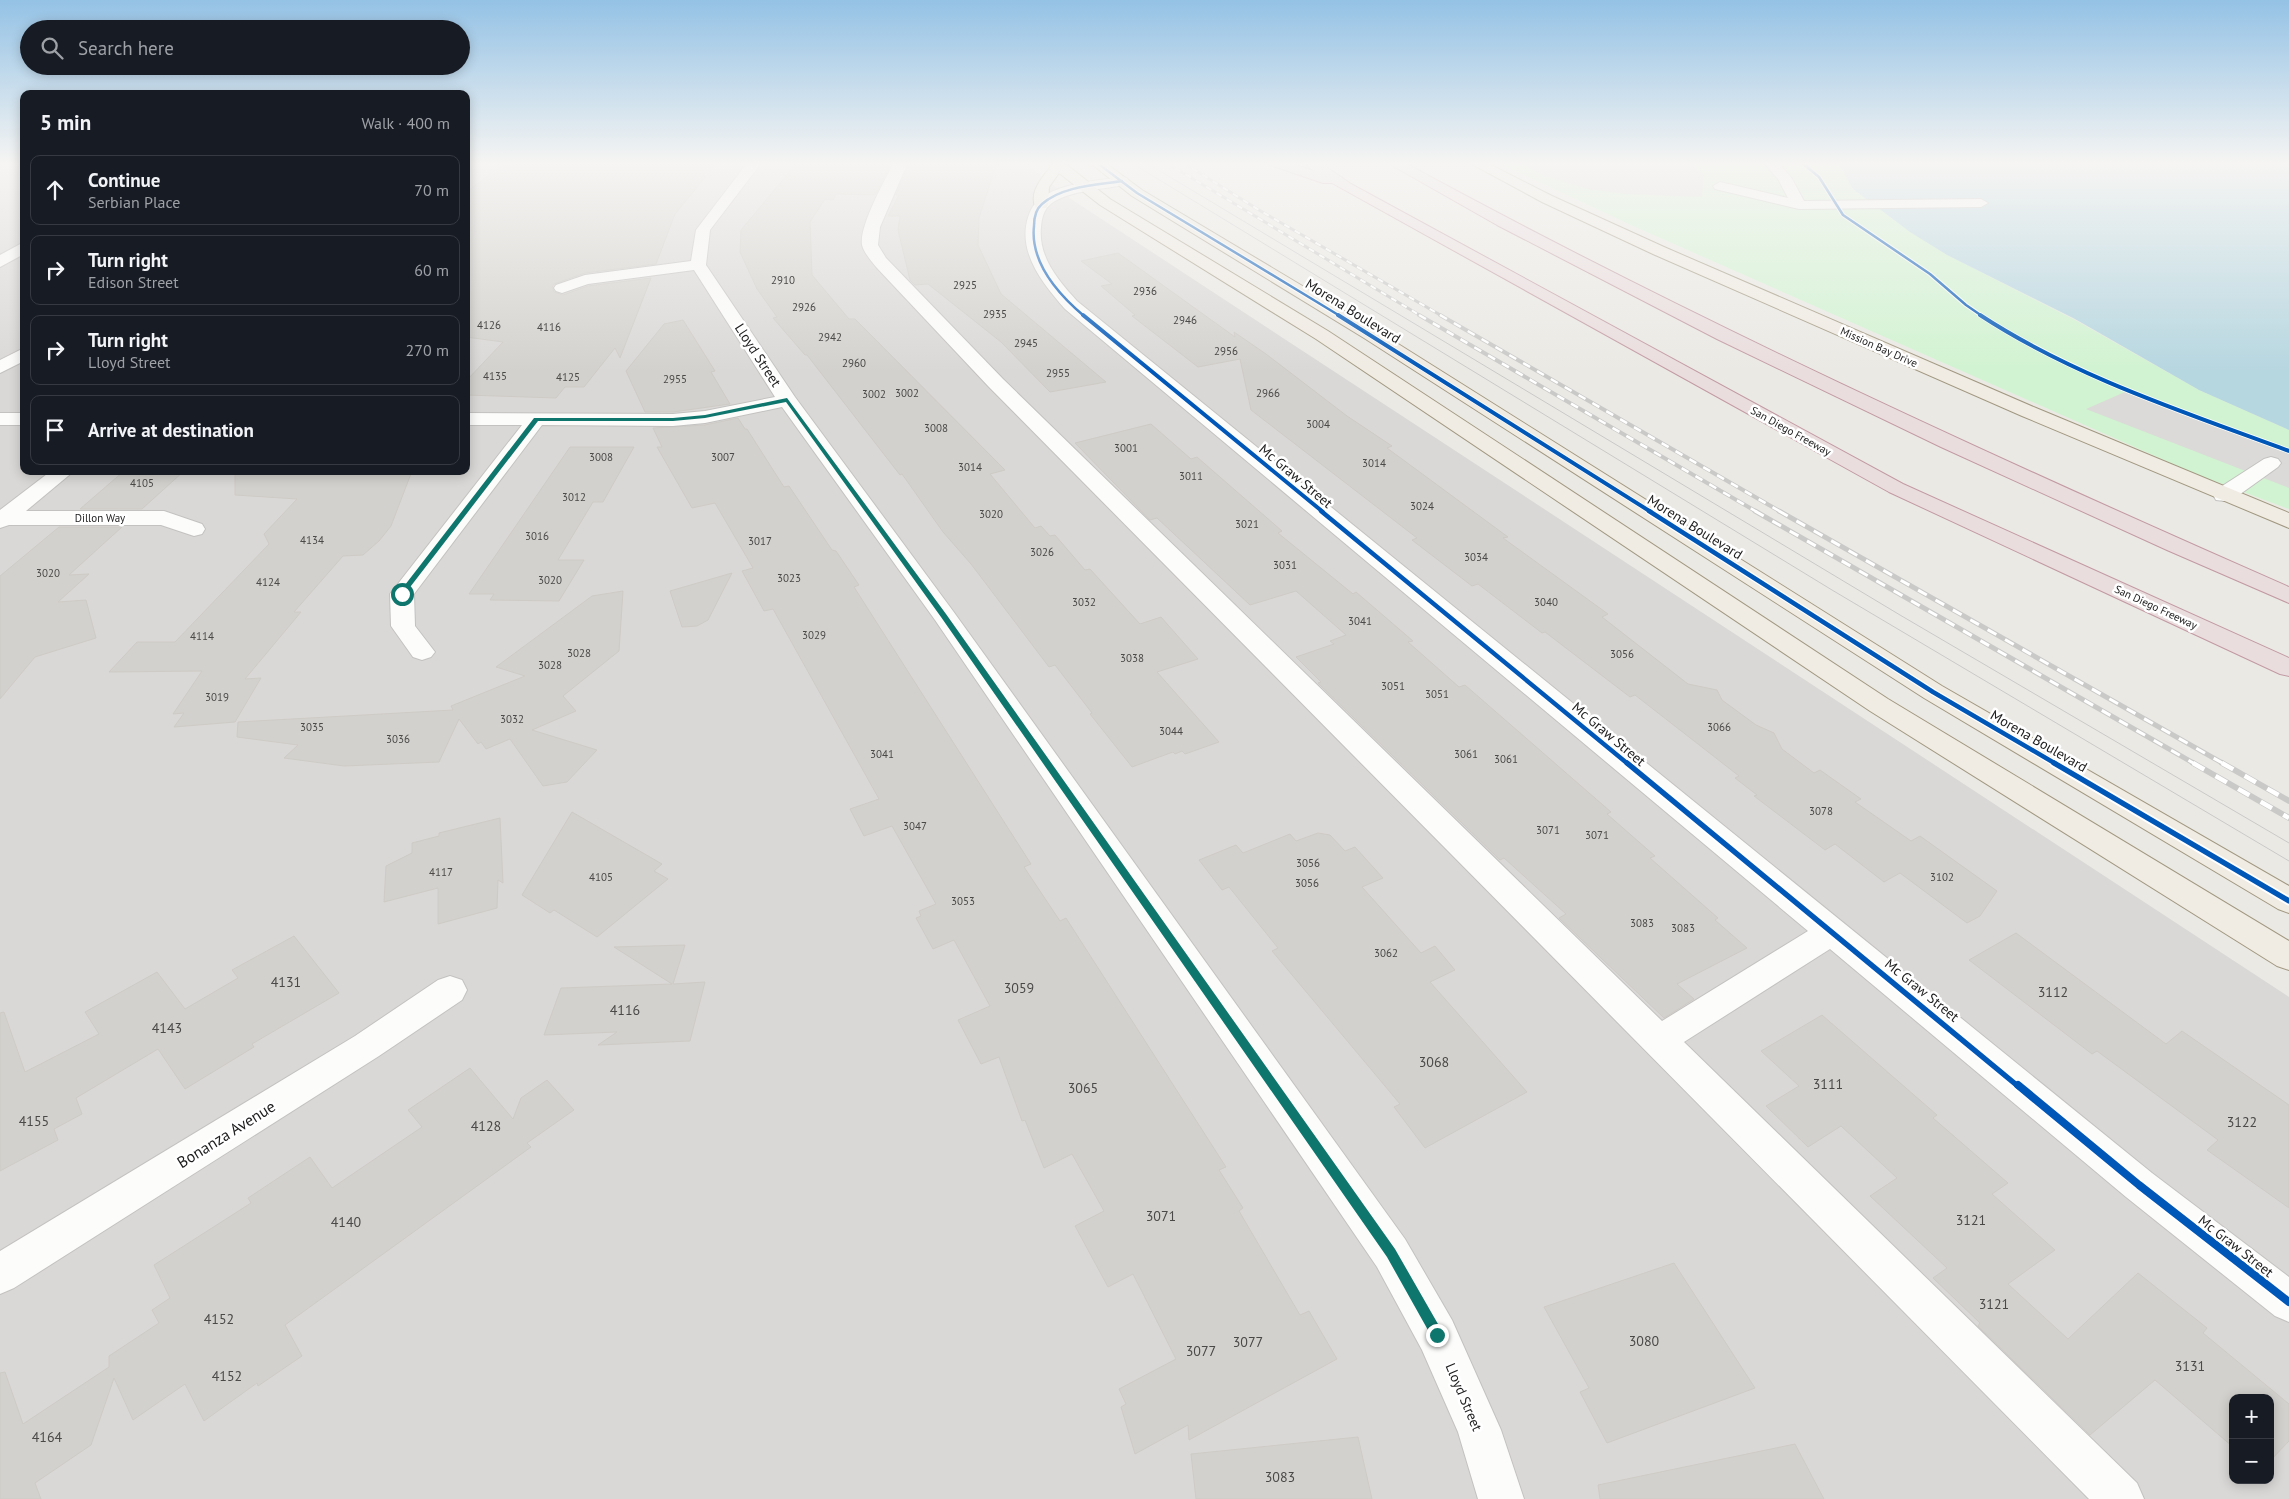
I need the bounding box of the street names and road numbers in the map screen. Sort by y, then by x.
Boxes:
street label: Morena Boulevard [1302,275,1404,347]
street label: Lloyd Street [731,320,785,390]
street label: Mission Bay Drive [1838,324,1920,370]
street label: San Diego Freeway [1748,403,1834,459]
street label: Mc Graw Street [1256,440,1337,512]
street label: Morena Boulevard [1644,491,1746,563]
street label: Dillon Way [75,511,126,525]
street label: San Diego Freeway [2112,582,2200,633]
street label: Mc Graw Street [1569,698,1650,770]
street label: Morena Boulevard [1987,706,2091,776]
street label: Mc Graw Street [1881,955,1963,1026]
street label: Bonanza Avenue [173,1096,279,1172]
street label: Mc Graw Street [2195,1211,2277,1281]
street label: Lloyd Street [1442,1360,1486,1434]

